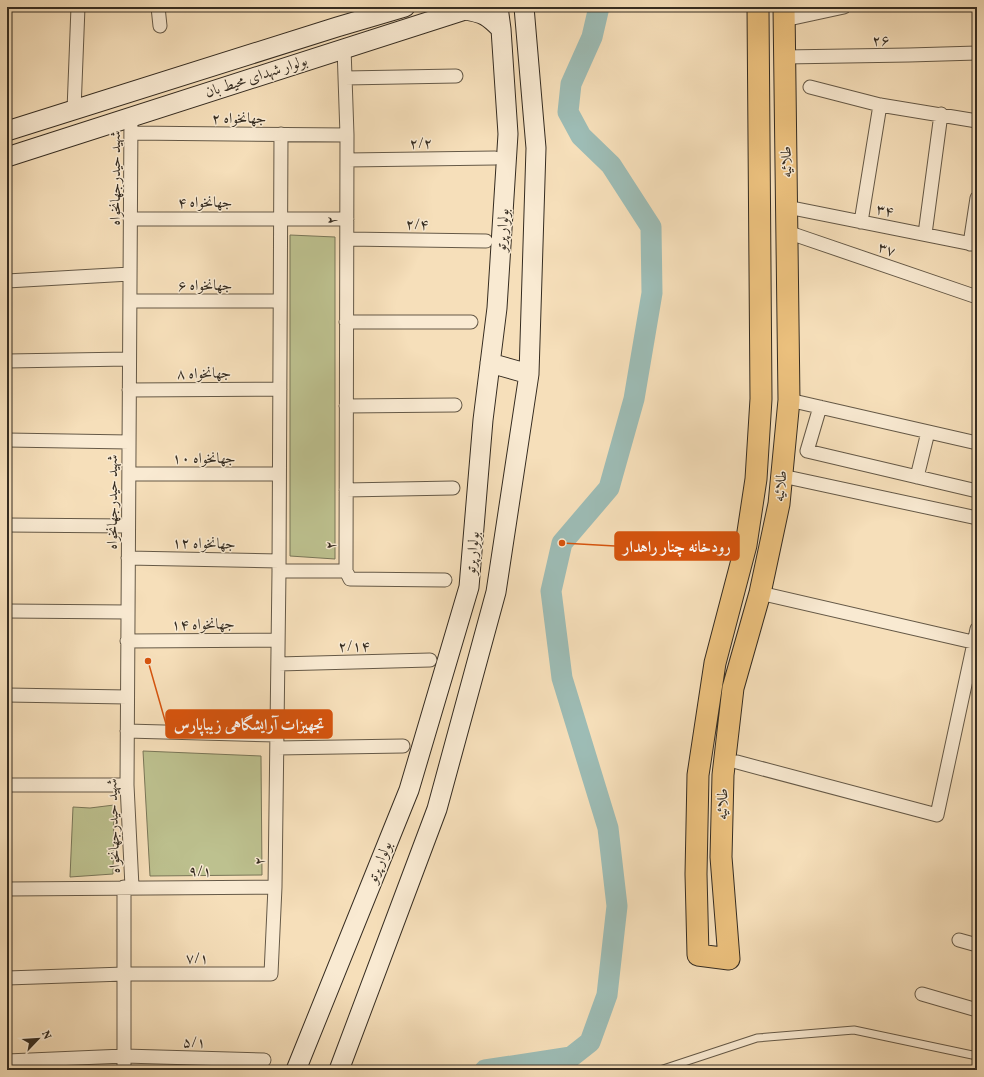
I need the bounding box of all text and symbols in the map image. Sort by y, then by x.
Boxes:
street label: ۲۶ [872,31,890,52]
street label: بولوار شهدای محیط بان [202,51,311,104]
street label: جهانخواه ۲ [212,109,266,130]
street label: شهید حیدرجهانخواه [106,130,127,226]
street label: ۲/۲ [409,134,433,155]
street label: طلائیه [777,146,798,178]
street label: جهانخواه ۴ [178,193,232,214]
street label: ۳۴ [874,199,896,223]
street label: بولوار پرتو [491,208,515,254]
street label: ۲/۴ [405,215,429,236]
street label: ۲ [322,216,343,224]
street label: ۳۷ [875,238,898,263]
street label: جهانخواه ۶ [178,276,232,297]
street label: جهانخواه ۸ [177,364,231,385]
street label: جهانخواه ۱۰ [172,449,236,470]
street label: شهید حیدرجهانخواه [103,454,124,550]
street label: طلائیه [769,469,794,503]
street label: بولوار پرتو [461,531,486,578]
callout: رودخانه چنار راهدار [615,532,739,560]
street label: جهانخواه ۱۲ [172,533,236,556]
text: رودخانه چنار راهدار [621,537,731,559]
street label: ۲ [321,541,342,549]
street label: جهانخواه ۱۴ [171,614,235,637]
street label: ۲/۱۴ [338,637,370,658]
callout: تجهیزات آرایشگاهی زیباپارس [166,710,332,738]
text: تجهیزات آرایشگاهی زیباپارس [174,714,324,737]
street label: شهید حیدرجهانخواه [102,778,127,874]
street label: طلائیه [713,788,734,820]
street label: بولوار پرتو [362,838,398,888]
street label: ۲ [250,856,271,866]
street label: ۹/۱ [188,862,212,883]
street label: ۷/۱ [185,949,209,970]
north arrow [18,1019,58,1059]
text: N [37,1029,54,1042]
street label: ۵/۱ [182,1033,206,1054]

